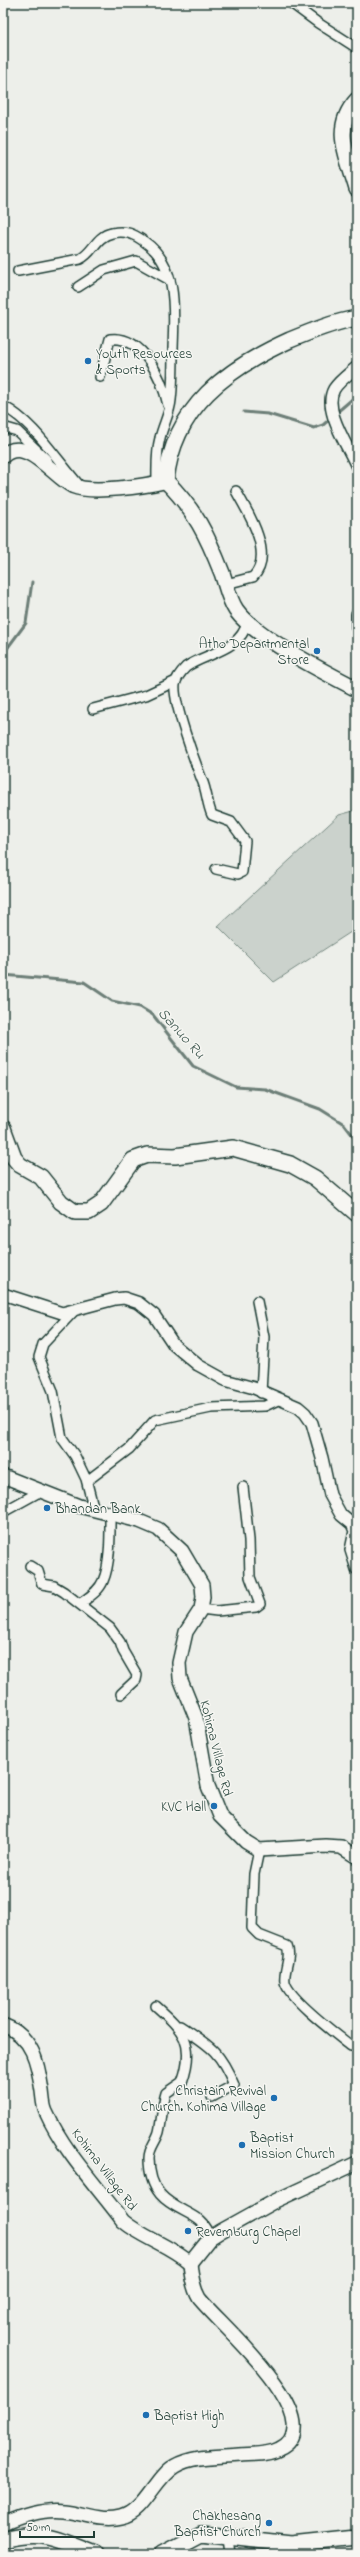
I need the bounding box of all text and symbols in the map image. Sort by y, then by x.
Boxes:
place label: Youth Resources & Sports [96,344,192,381]
marker: Youth Resources & Sports [83,356,93,366]
place label: Atho Departmental Store [199,634,310,671]
marker: Atho Departmental Store [312,646,322,656]
water label: Sanuo Ru [152,1003,210,1064]
place label: Bhandan Bank [54,1499,141,1520]
marker: Bhandan Bank [42,1503,52,1513]
street label: Kohima Village Rd [192,1698,238,1799]
place label: KVC Hall [161,1797,206,1818]
marker: KVC Hall [209,1801,219,1811]
place label: Christain Revival Church. Kohima Village [141,2081,267,2119]
marker: Christain Revival Church. Kohima Village [269,2093,279,2103]
street label: Kohima Village Rd [65,2124,142,2216]
place label: Baptist Mission Church [249,2128,335,2165]
marker: Baptist Mission Church [237,2140,247,2150]
place label: Revemburg Chapel [196,2222,301,2244]
marker: Revemburg Chapel [183,2226,193,2236]
place label: Baptist High [153,2406,224,2428]
marker: Baptist High [141,2410,151,2420]
place label: Chakhesang Baptist Church [173,2506,261,2543]
scale bar [20,2513,94,2539]
marker: Chakhesang Baptist Church [264,2518,274,2528]
text: 50 m [26,2519,50,2537]

